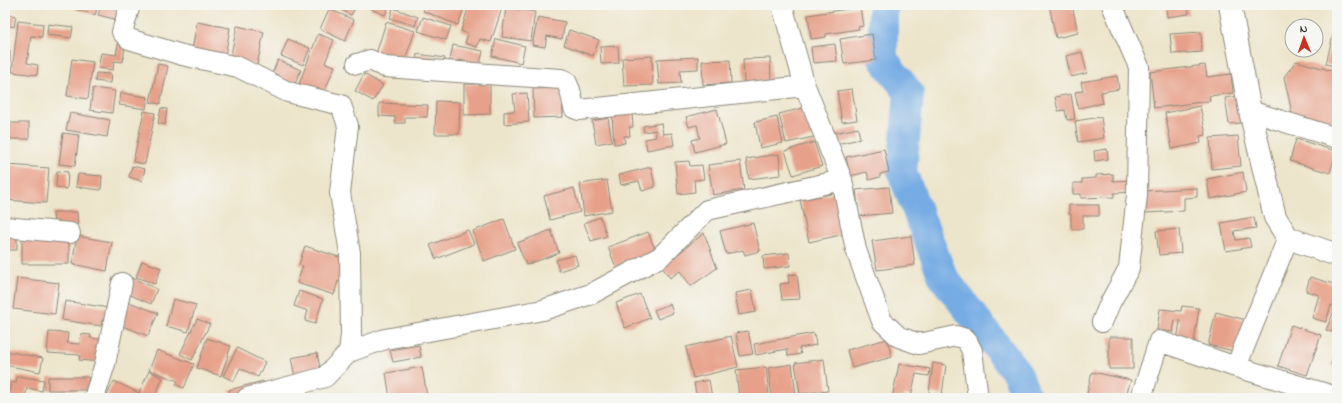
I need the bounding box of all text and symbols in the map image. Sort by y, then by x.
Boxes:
north arrow [1284,18,1324,58]
text: N [1300,21,1308,37]

